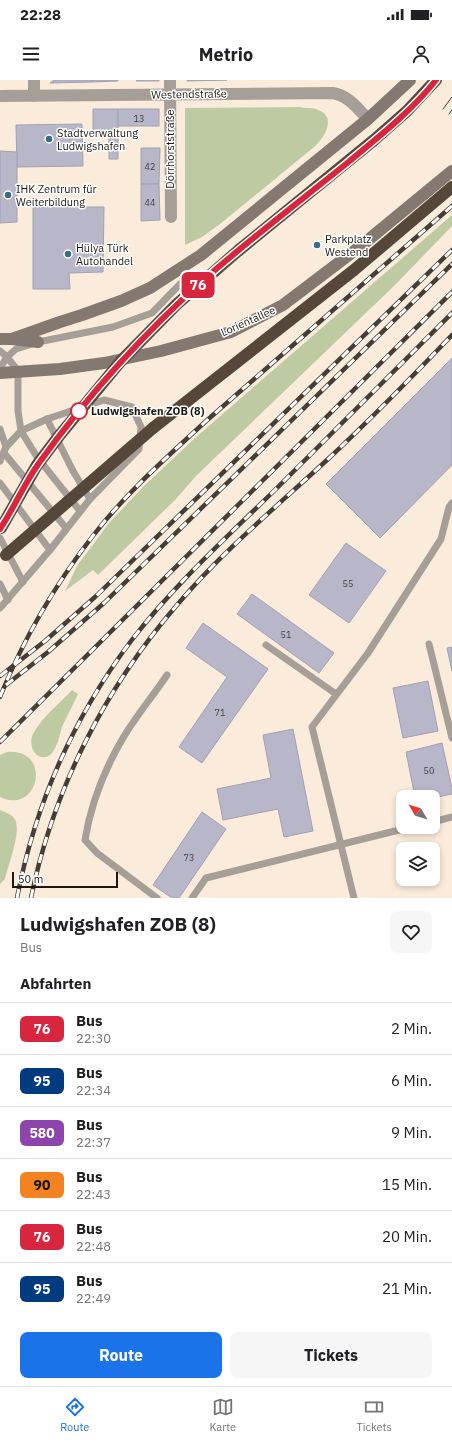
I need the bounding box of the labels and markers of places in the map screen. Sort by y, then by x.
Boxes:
place label: Stadtverwaltung Ludwigshafen [57,126,138,153]
marker: Stadtverwaltung Ludwigshafen [44,134,54,144]
place label: IHK Zentrum für Weiterbildung [16,182,97,209]
marker: IHK Zentrum für Weiterbildung [3,190,13,200]
place label: Parkplatz Westend [325,232,371,259]
marker: Parkplatz Westend [312,240,322,250]
place label: Hülya Türk Autohandel [76,241,133,268]
marker: Hülya Türk Autohandel [63,249,73,259]
marker: Ludwigshafen ZOB (8) [70,402,88,420]
place label: Ludwigshafen ZOB (8) [91,404,205,418]

